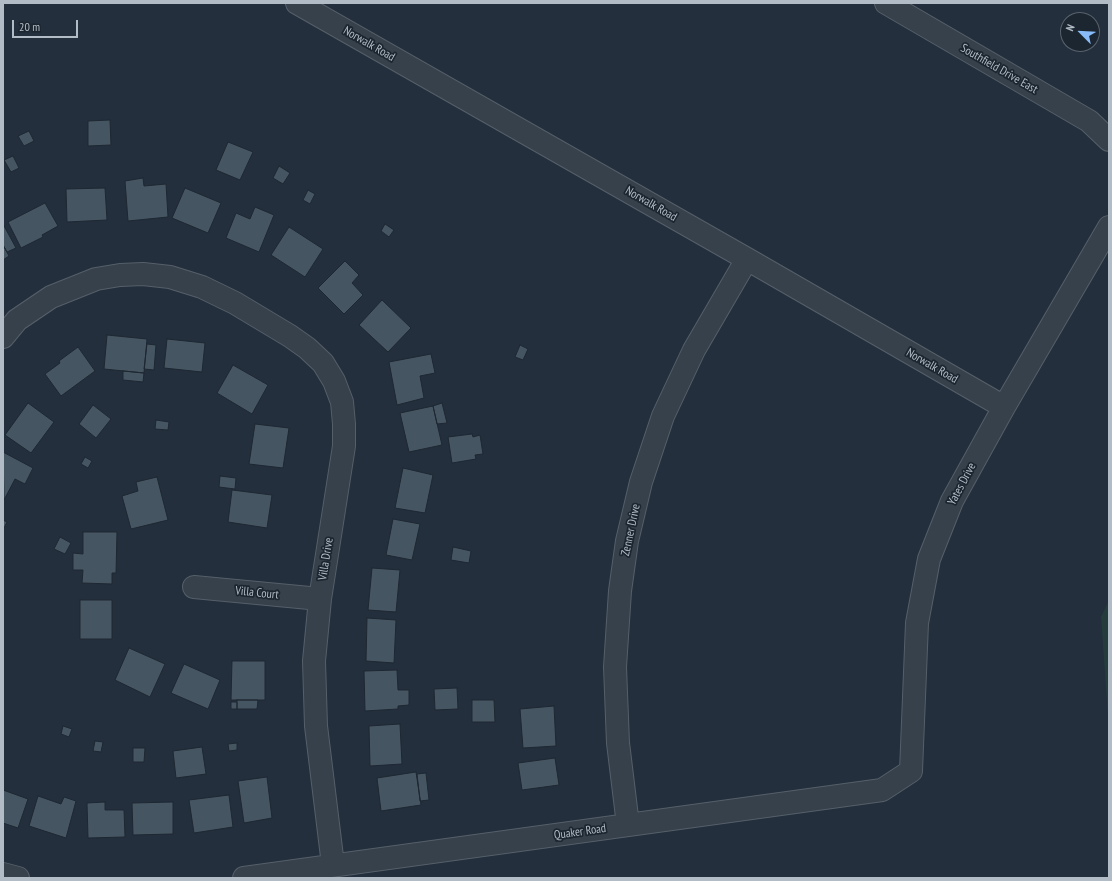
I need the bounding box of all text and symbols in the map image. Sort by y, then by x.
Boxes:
scale bar [14,12,80,38]
north arrow [1060,12,1100,52]
text: 20 m [19,19,40,34]
text: N [1062,22,1078,33]
street label: Norwalk Road [341,23,397,65]
street label: Southfield Drive East [958,41,1040,97]
street label: Norwalk Road [623,183,679,225]
street label: Norwalk Road [904,345,960,387]
street label: Yates Drive [945,460,979,508]
street label: Zenner Drive [618,503,644,557]
street label: Villa Drive [316,537,336,581]
street label: Villa Court [235,584,279,602]
street label: Quaker Road [553,821,607,843]

